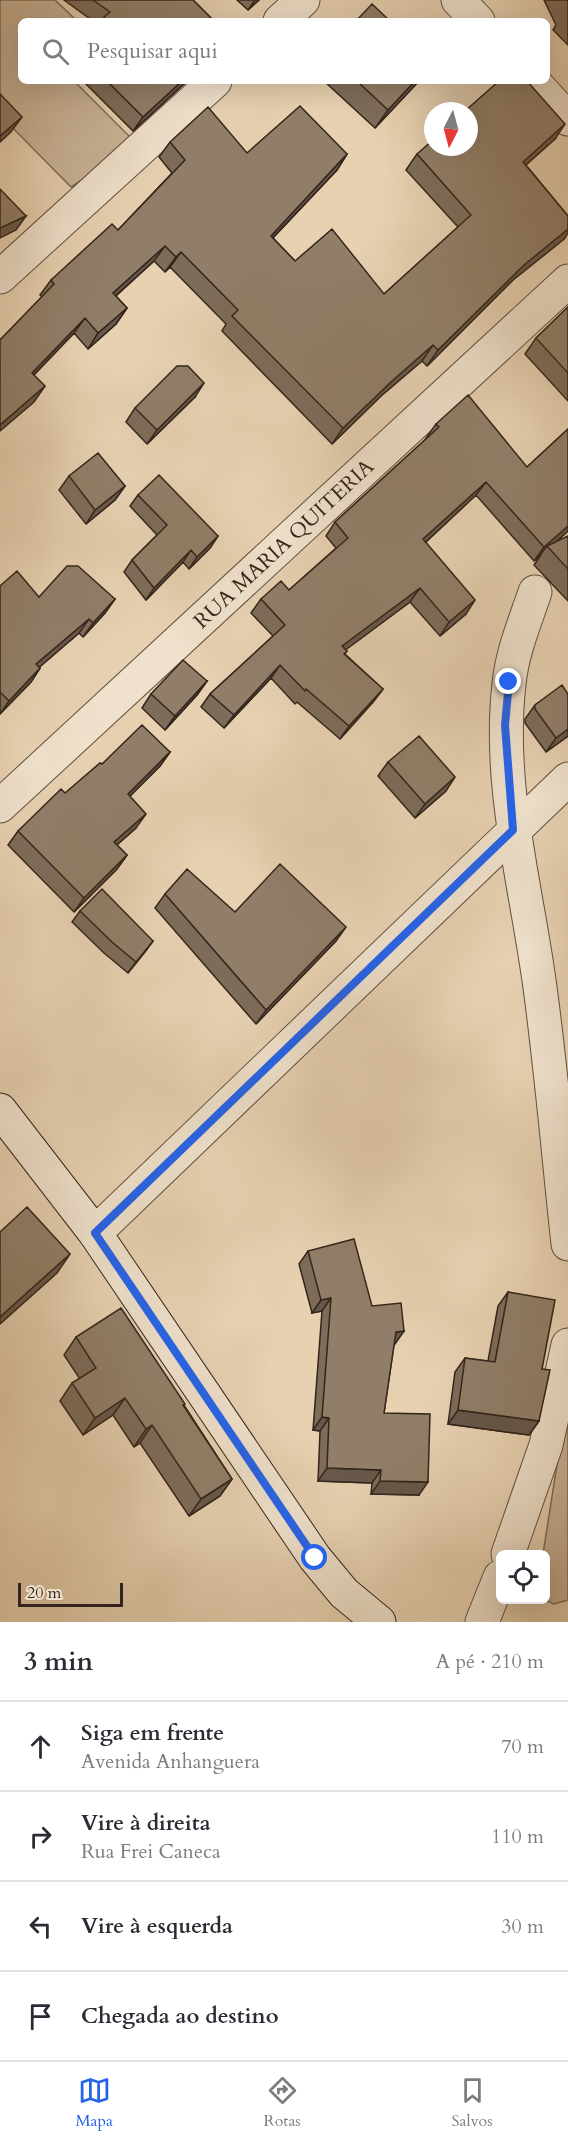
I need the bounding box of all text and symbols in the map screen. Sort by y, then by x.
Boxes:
search box [18,18,550,84]
icon: search [39,35,72,68]
text: Pesquisar aqui [87,36,218,66]
north arrow [424,102,478,156]
street label: RUA MARIA QUITERIA [188,453,381,635]
route end [495,668,521,694]
route start [301,1544,327,1570]
map controls [496,1550,550,1604]
button: locate [496,1550,550,1604]
scale bar [18,1580,123,1608]
text: 20 m [27,1582,61,1604]
text: 3 min [24,1644,93,1679]
text: A pé · 210 m [436,1648,544,1675]
text: Siga em frente [81,1718,224,1748]
icon: ahead [24,1730,57,1763]
text: 70 m [501,1733,544,1760]
text: Avenida Anhanguera [81,1748,260,1775]
text: Vire à direita [81,1808,211,1838]
icon: right [24,1820,57,1853]
text: 110 m [491,1823,544,1850]
text: Rua Frei Caneca [81,1838,221,1865]
icon: left [24,1910,57,1943]
text: Vire à esquerda [81,1911,233,1941]
text: 30 m [501,1913,544,1940]
icon: arrive [24,2000,57,2033]
text: Chegada ao destino [81,2001,279,2031]
tab: Mapa [75,2074,113,2132]
tab: Rotas [264,2074,301,2132]
tab: Salvos [451,2074,493,2132]

